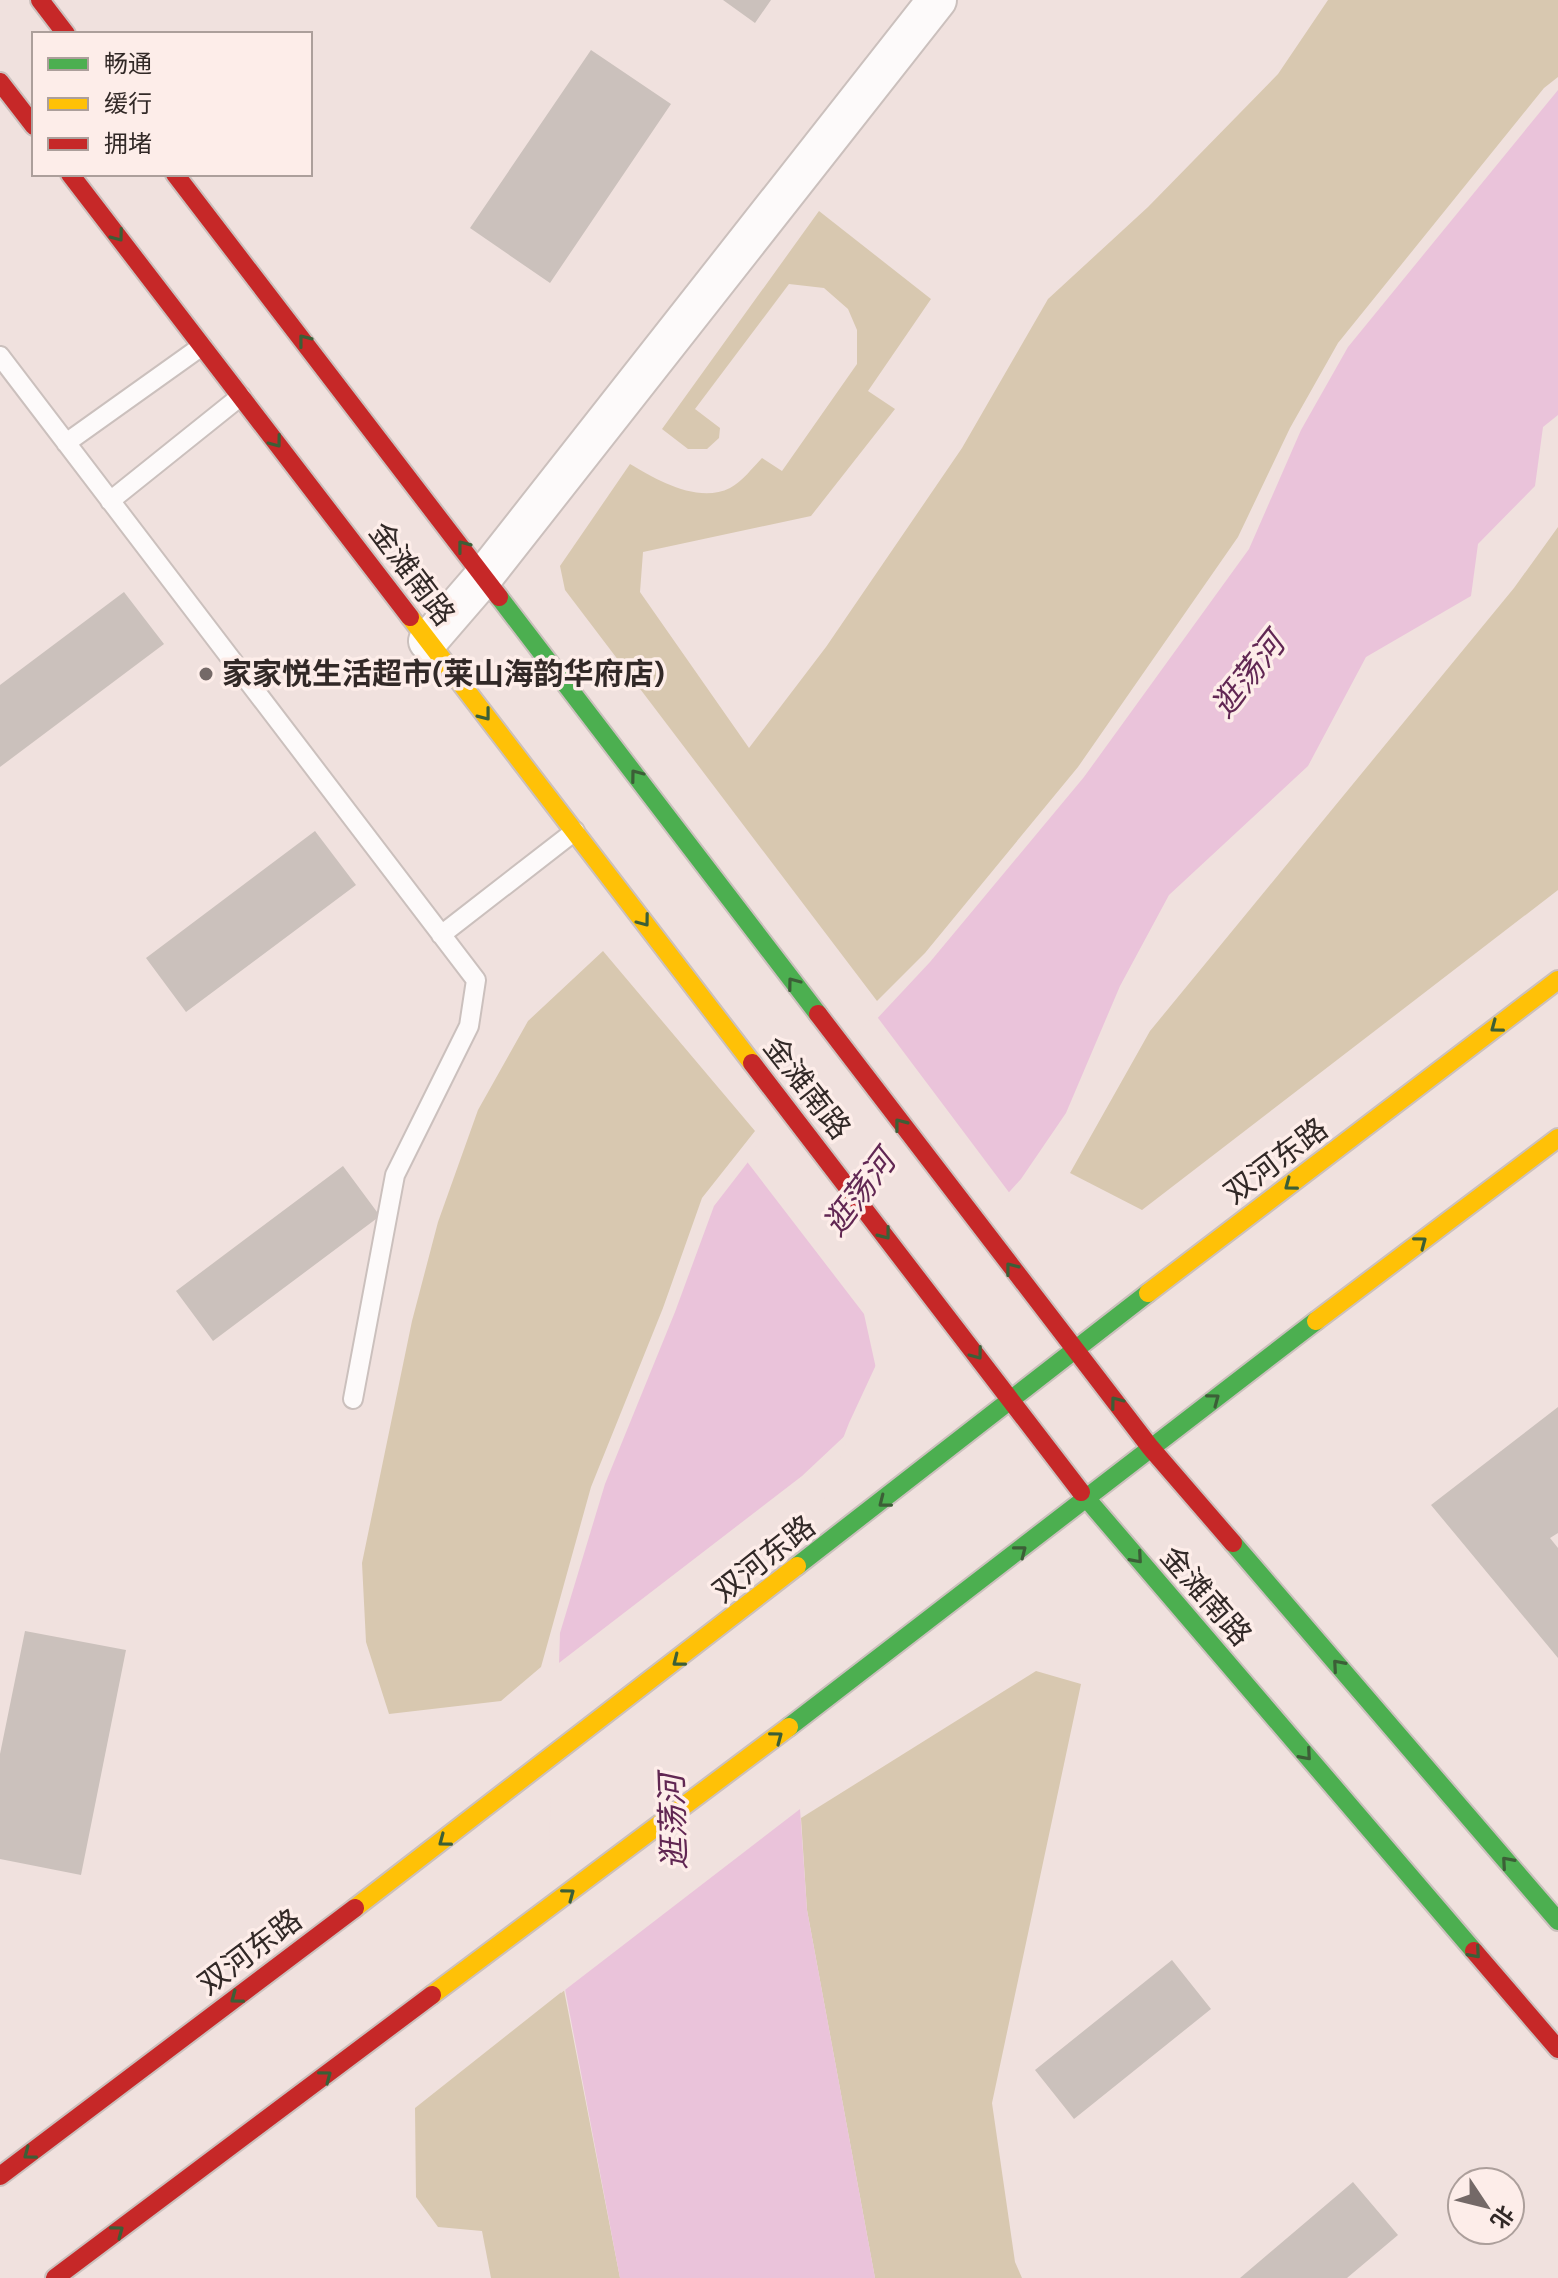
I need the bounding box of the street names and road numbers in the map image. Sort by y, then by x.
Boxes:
street label: 金滩南路 [362,515,463,633]
street label: 金滩南路 [756,1029,859,1146]
street label: 双河东路 [1217,1110,1335,1211]
street label: 双河东路 [705,1507,822,1610]
street label: 金滩南路 [1153,1538,1260,1653]
street label: 双河东路 [191,1901,309,2002]

